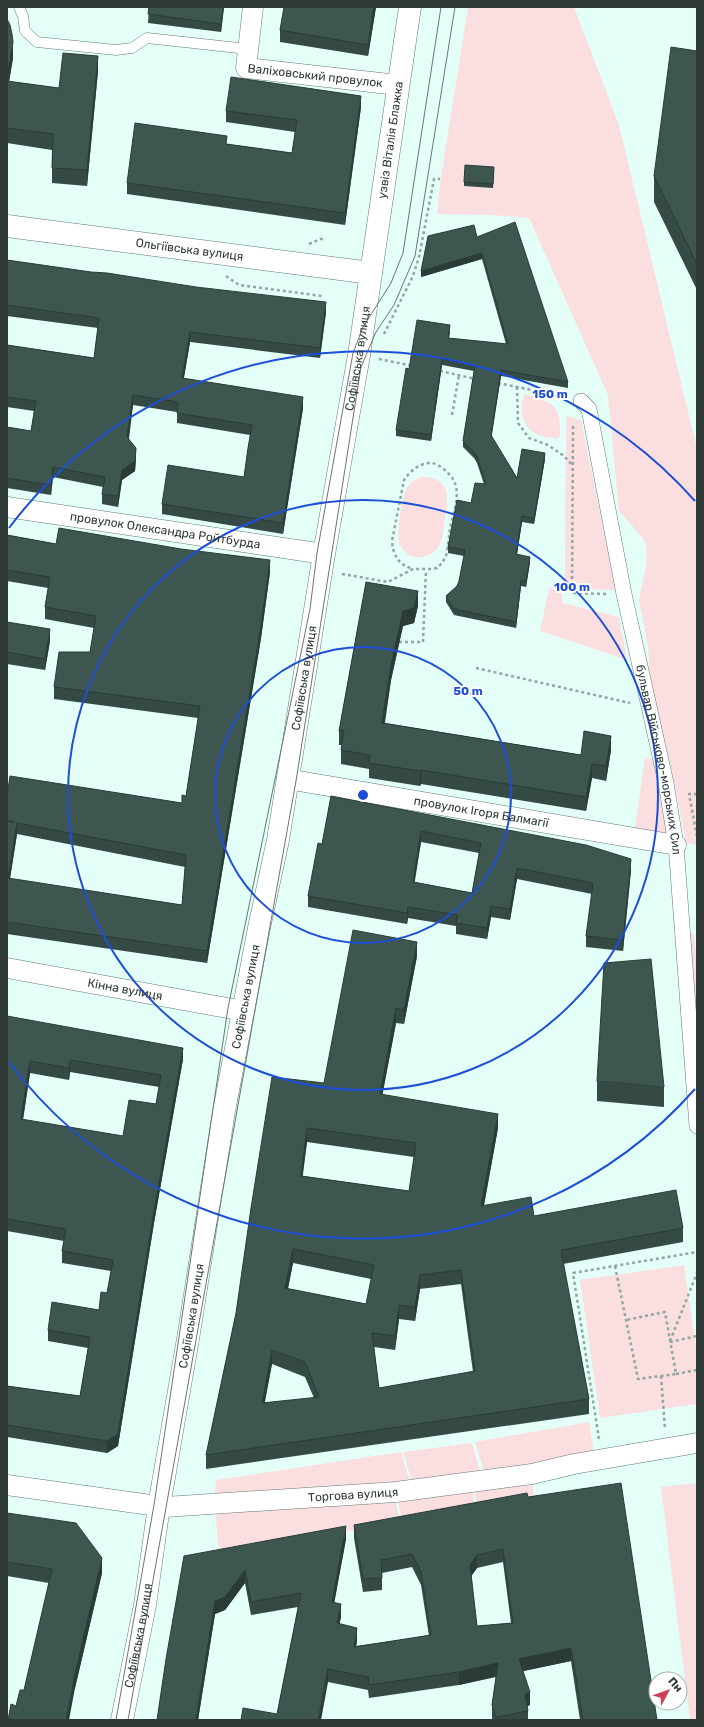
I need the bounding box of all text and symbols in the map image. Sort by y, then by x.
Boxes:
street label: Валіховський провулок [247,61,384,90]
street label: узвіз Віталія Блажка [375,80,406,200]
street label: Ольгіївська вулиця [135,236,244,263]
street label: Софіївська вулиця [342,305,373,412]
text: 150 m [532,387,568,401]
street label: провулок Олександра Ройтбурда [69,509,261,551]
text: 100 m [554,580,590,594]
street label: Софіївська вулиця [289,625,319,731]
street label: бульвар Військово-морських Сил [633,663,684,855]
text: 50 m [453,684,483,698]
centre of rings [356,788,370,802]
street label: провулок Ігоря Балмагії [413,794,551,830]
street label: Софіївська вулиця [229,943,263,1050]
street label: Кінна вулиця [86,976,164,1003]
street label: Софіївська вулиця [176,1263,207,1369]
street label: Торгова вулиця [307,1485,399,1505]
street label: Софіївська вулиця [122,1583,155,1689]
north arrow [648,1671,688,1711]
text: Пн [665,1675,685,1695]

